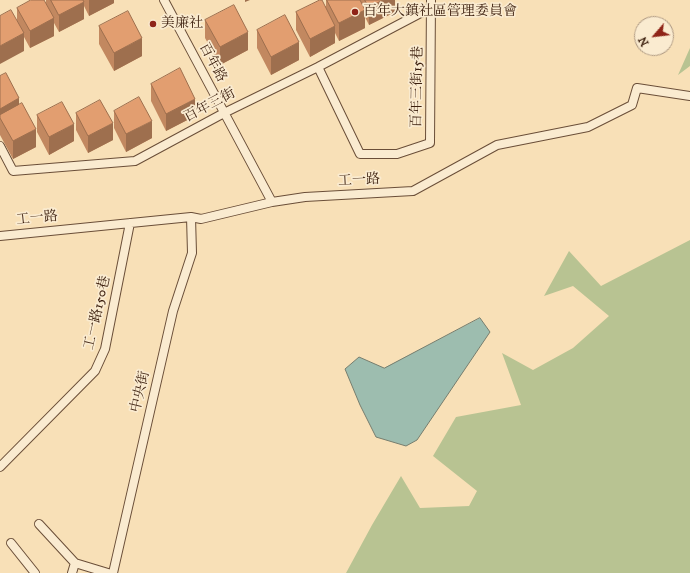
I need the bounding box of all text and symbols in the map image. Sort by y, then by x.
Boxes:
place label: 百年大鎮社區管理委員會 [363,4,517,20]
marker: 百年大鎮社區管理委員會 [350,7,360,17]
place label: 美廉社 [161,16,203,32]
north arrow [634,16,674,56]
marker: 美廉社 [148,19,158,29]
text: N [636,34,653,48]
street label: 百年路 [195,41,229,85]
street label: 百年三街15巷 [409,46,427,128]
street label: 百年三街 [181,85,239,127]
street label: 工一路 [338,172,380,190]
street label: 工一路 [15,208,59,230]
street label: 工一路150巷 [81,274,115,352]
street label: 中央街 [128,370,154,414]

